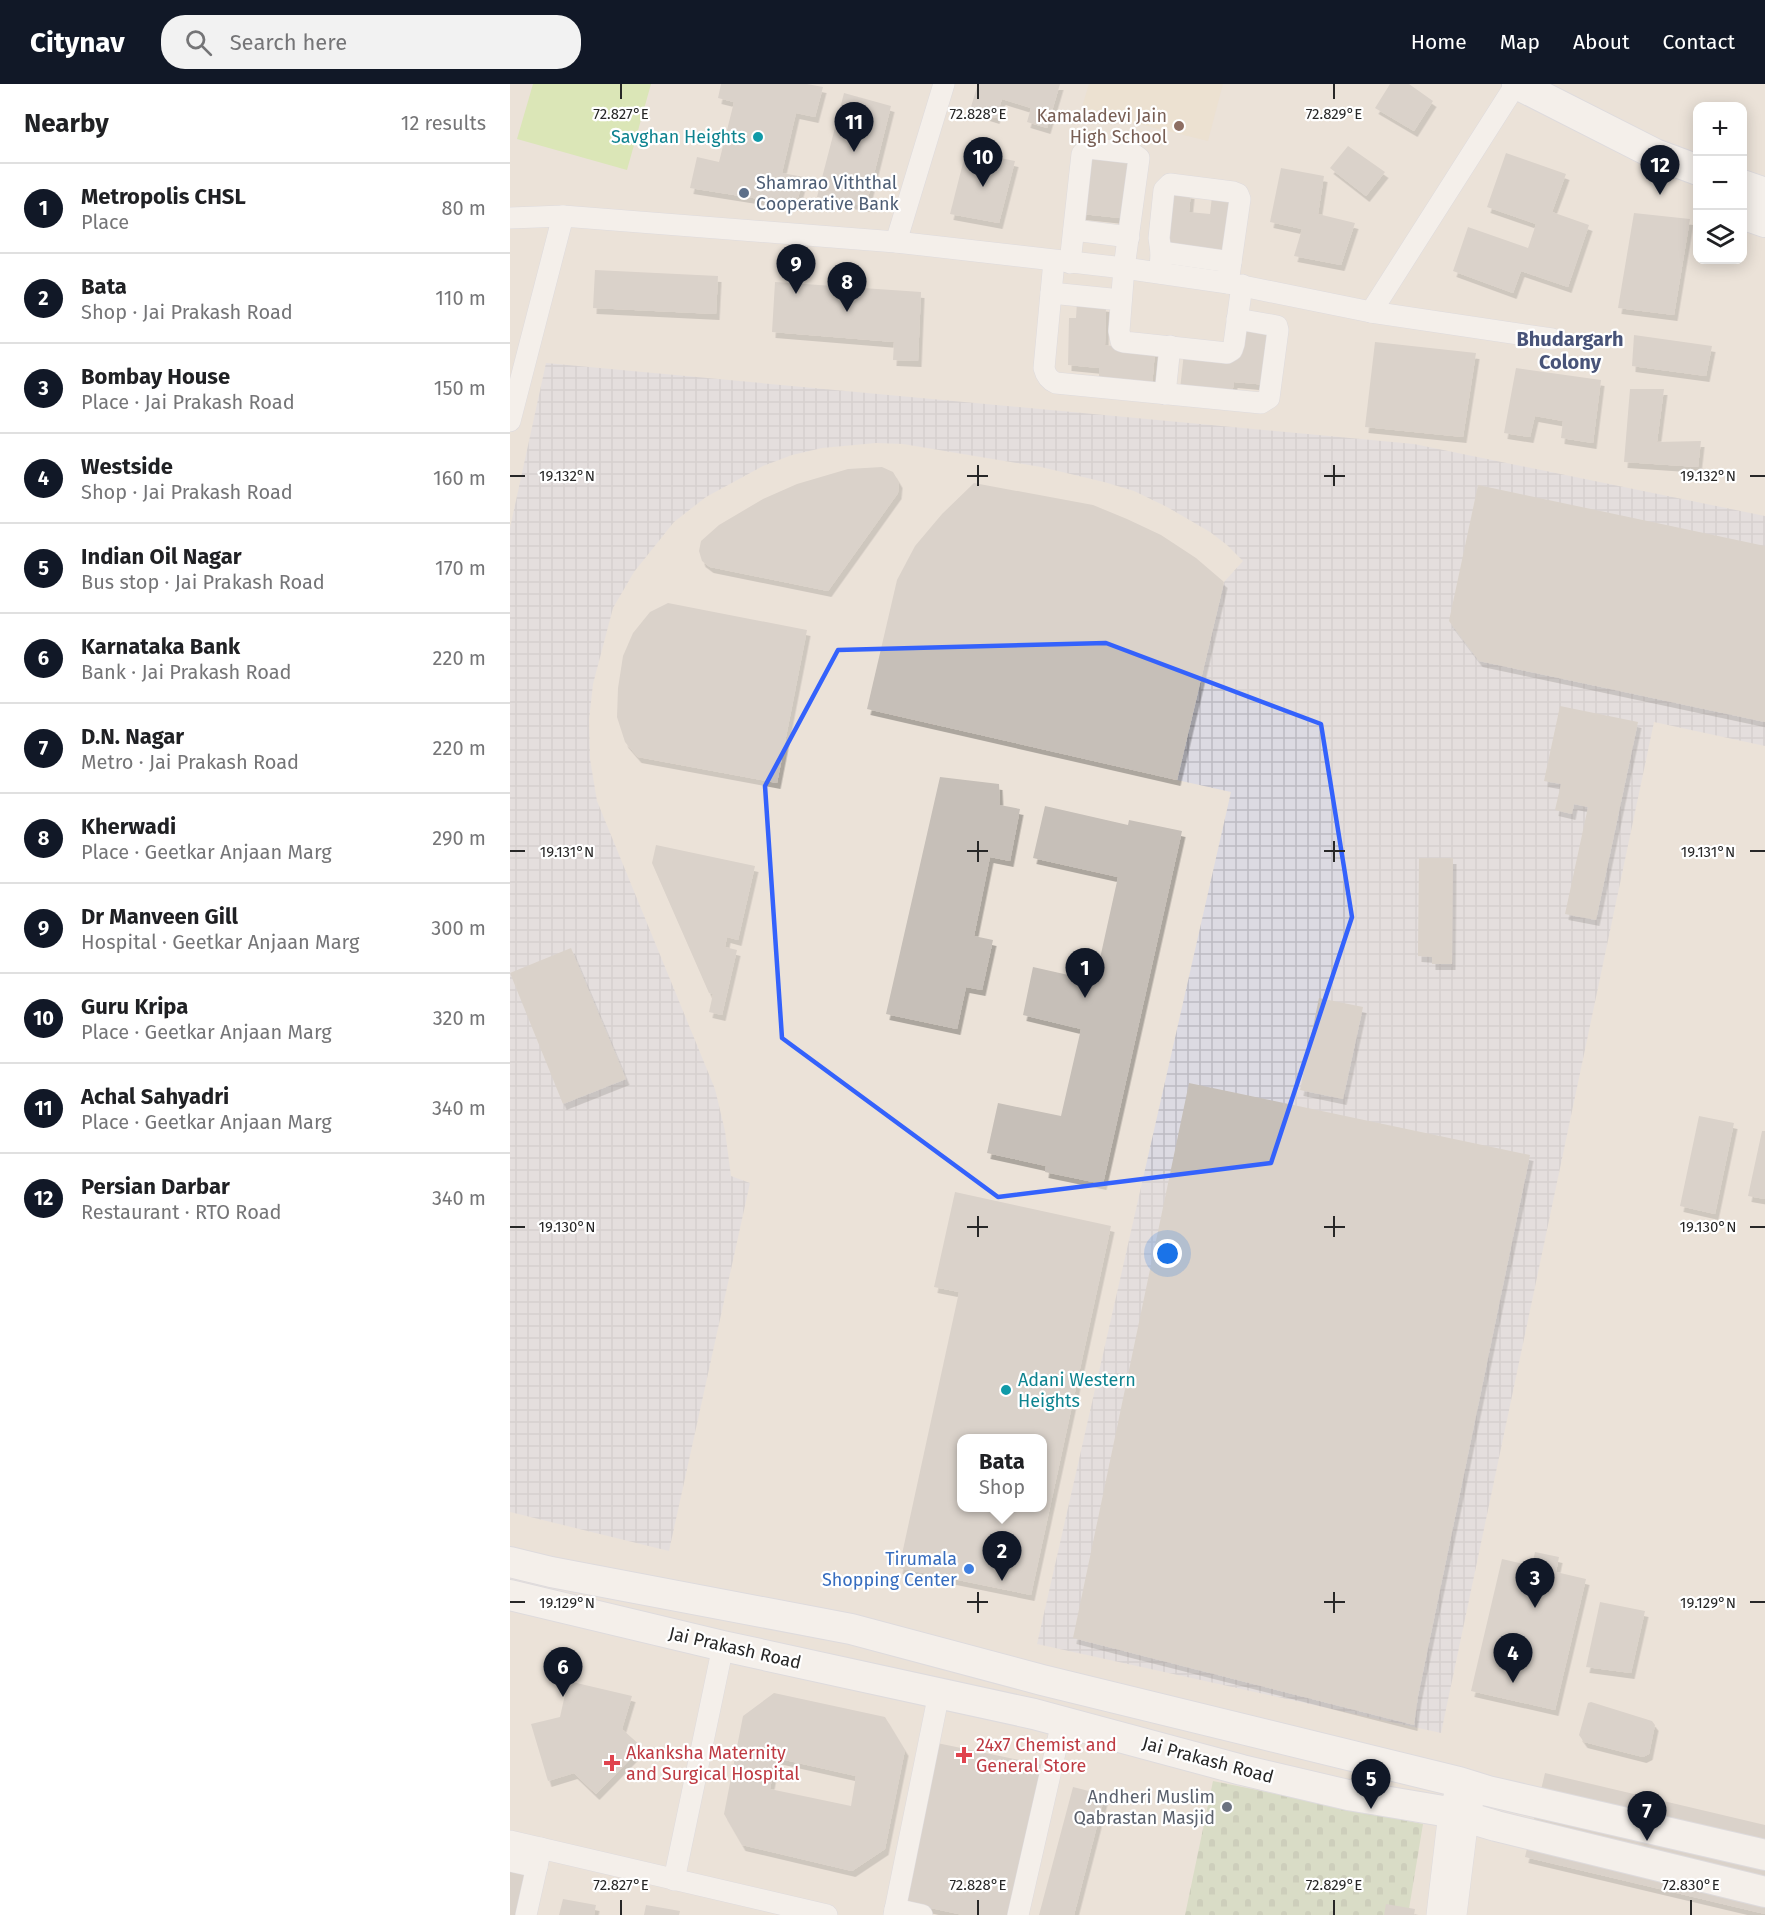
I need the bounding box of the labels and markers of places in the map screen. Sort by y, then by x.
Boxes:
pin: 11 [834,103,874,152]
place label: Kamaladevi Jain High School [1037,105,1167,148]
marker: Kamaladevi Jain High School [1172,119,1186,133]
place label: Savghan Heights [611,126,746,148]
marker: Savghan Heights [751,130,765,144]
pin: 10 [964,138,1002,187]
pin: 12 [1640,146,1680,195]
place label: Shamrao Viththal Cooperative Bank [756,172,900,215]
marker: Shamrao Viththal Cooperative Bank [737,186,751,200]
pin: 9 [776,244,816,294]
pin: 8 [828,262,866,312]
pin: 1 [1066,948,1104,998]
place label: Adani Western Heights [1018,1369,1136,1412]
marker: Adani Western Heights [999,1383,1013,1397]
pin: 2 [982,1532,1022,1581]
place label: Tirumala Shopping Center [822,1548,957,1591]
pin: 3 [1516,1558,1554,1608]
marker: Tirumala Shopping Center [962,1562,976,1576]
pin: 4 [1494,1634,1532,1683]
pin: 6 [544,1648,582,1697]
place label: 24x7 Chemist and General Store [976,1734,1117,1777]
place label: Akanksha Maternity and Surgical Hospital [626,1742,800,1785]
marker: 24x7 Chemist and General Store [957,1748,971,1762]
marker: Akanksha Maternity and Surgical Hospital [603,1754,621,1772]
pin: 5 [1352,1760,1390,1809]
place label: Andheri Muslim Qabrastan Masjid [1074,1786,1215,1829]
pin: 7 [1628,1792,1666,1841]
marker: Andheri Muslim Qabrastan Masjid [1220,1800,1234,1814]

